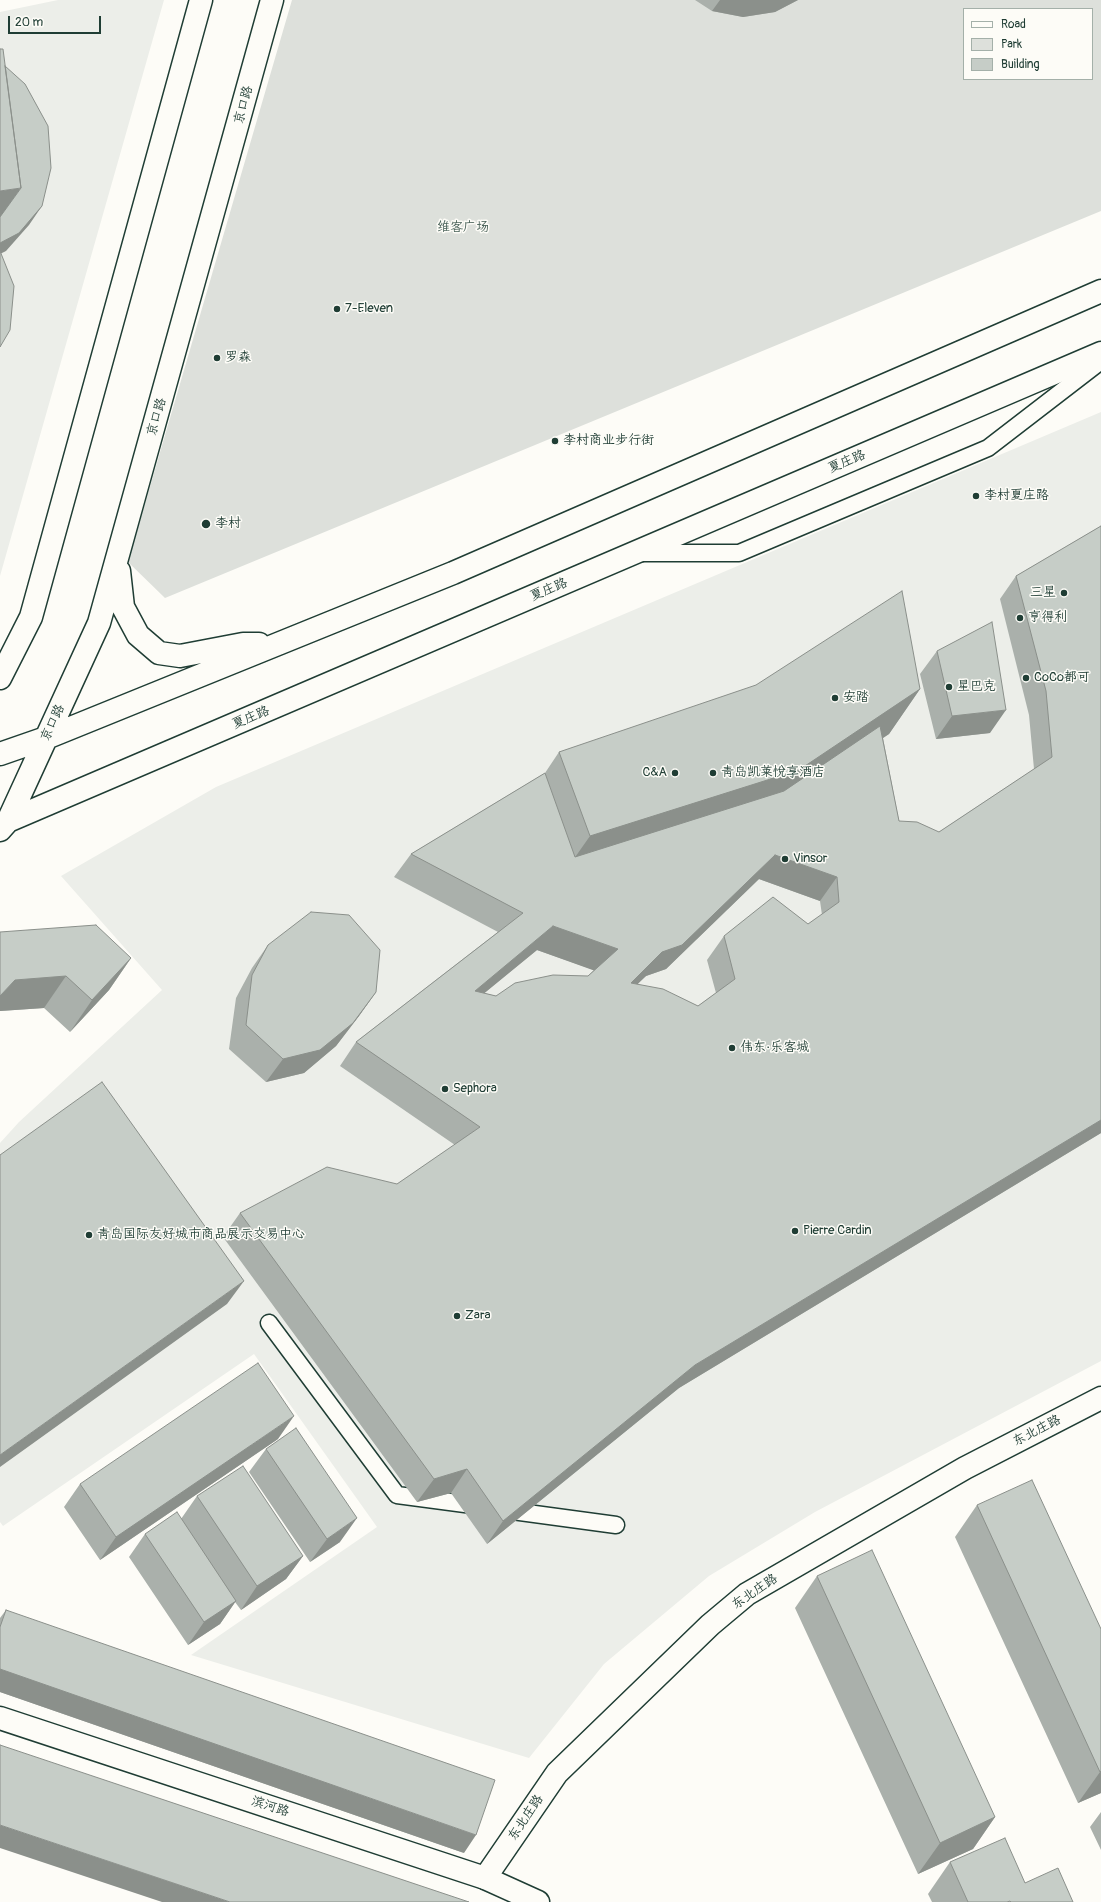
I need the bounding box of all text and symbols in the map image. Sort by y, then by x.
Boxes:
scale bar [10,8,103,34]
legend [963,8,1093,80]
text: 20 m [15,15,43,30]
text: Road [1001,17,1026,32]
text: Park [1001,37,1022,52]
text: Building [1001,57,1040,72]
street label: 京口路 [231,84,257,126]
park label: 维客广场 [437,220,489,236]
place label: 7-Eleven [345,301,393,317]
marker: 7-Eleven [332,304,342,314]
place label: 罗森 [225,350,251,366]
marker: 罗森 [212,353,222,363]
street label: 京口路 [144,396,170,438]
place label: 李村商业步行街 [563,433,654,449]
marker: 李村商业步行街 [550,436,560,446]
street label: 夏庄路 [826,447,868,477]
place label: 李村夏庄路 [984,488,1049,504]
marker: 李村夏庄路 [971,491,981,501]
place label: 李村 [215,516,241,532]
marker: 李村 [200,518,212,530]
street label: 夏庄路 [528,575,570,605]
place label: 三星 [1030,585,1056,601]
marker: 三星 [1059,588,1069,598]
place label: 亨得利 [1028,610,1067,626]
marker: 亨得利 [1015,613,1025,623]
place label: CoCo都可 [1034,670,1090,686]
marker: CoCo都可 [1021,673,1031,683]
place label: 星巴克 [957,679,996,695]
marker: 星巴克 [944,682,954,692]
place label: 安踏 [843,690,869,706]
marker: 安踏 [830,693,840,703]
street label: 京口路 [38,702,68,744]
street label: 夏庄路 [230,703,272,733]
place label: C&A [642,765,667,781]
place label: 青岛凯莱悦享酒店 [721,765,825,781]
marker: C&A [670,768,680,778]
marker: 青岛凯莱悦享酒店 [708,768,718,778]
place label: Vinsor [793,851,828,867]
marker: Vinsor [780,854,790,864]
place label: 伟东·乐客城 [740,1040,809,1056]
marker: 伟东·乐客城 [727,1043,737,1053]
place label: Sephora [453,1081,497,1097]
marker: Sephora [440,1084,450,1094]
place label: Pierre Cardin [803,1223,872,1239]
marker: Pierre Cardin [790,1226,800,1236]
place label: 青岛国际友好城市商品展示交易中心 [97,1227,305,1243]
marker: 青岛国际友好城市商品展示交易中心 [84,1230,94,1240]
place label: Zara [465,1308,491,1324]
marker: Zara [452,1311,462,1321]
street label: 东北庄路 [1010,1412,1064,1450]
street label: 东北庄路 [729,1571,781,1613]
street label: 东北庄路 [505,1792,547,1844]
street label: 滨河路 [249,1794,291,1820]

